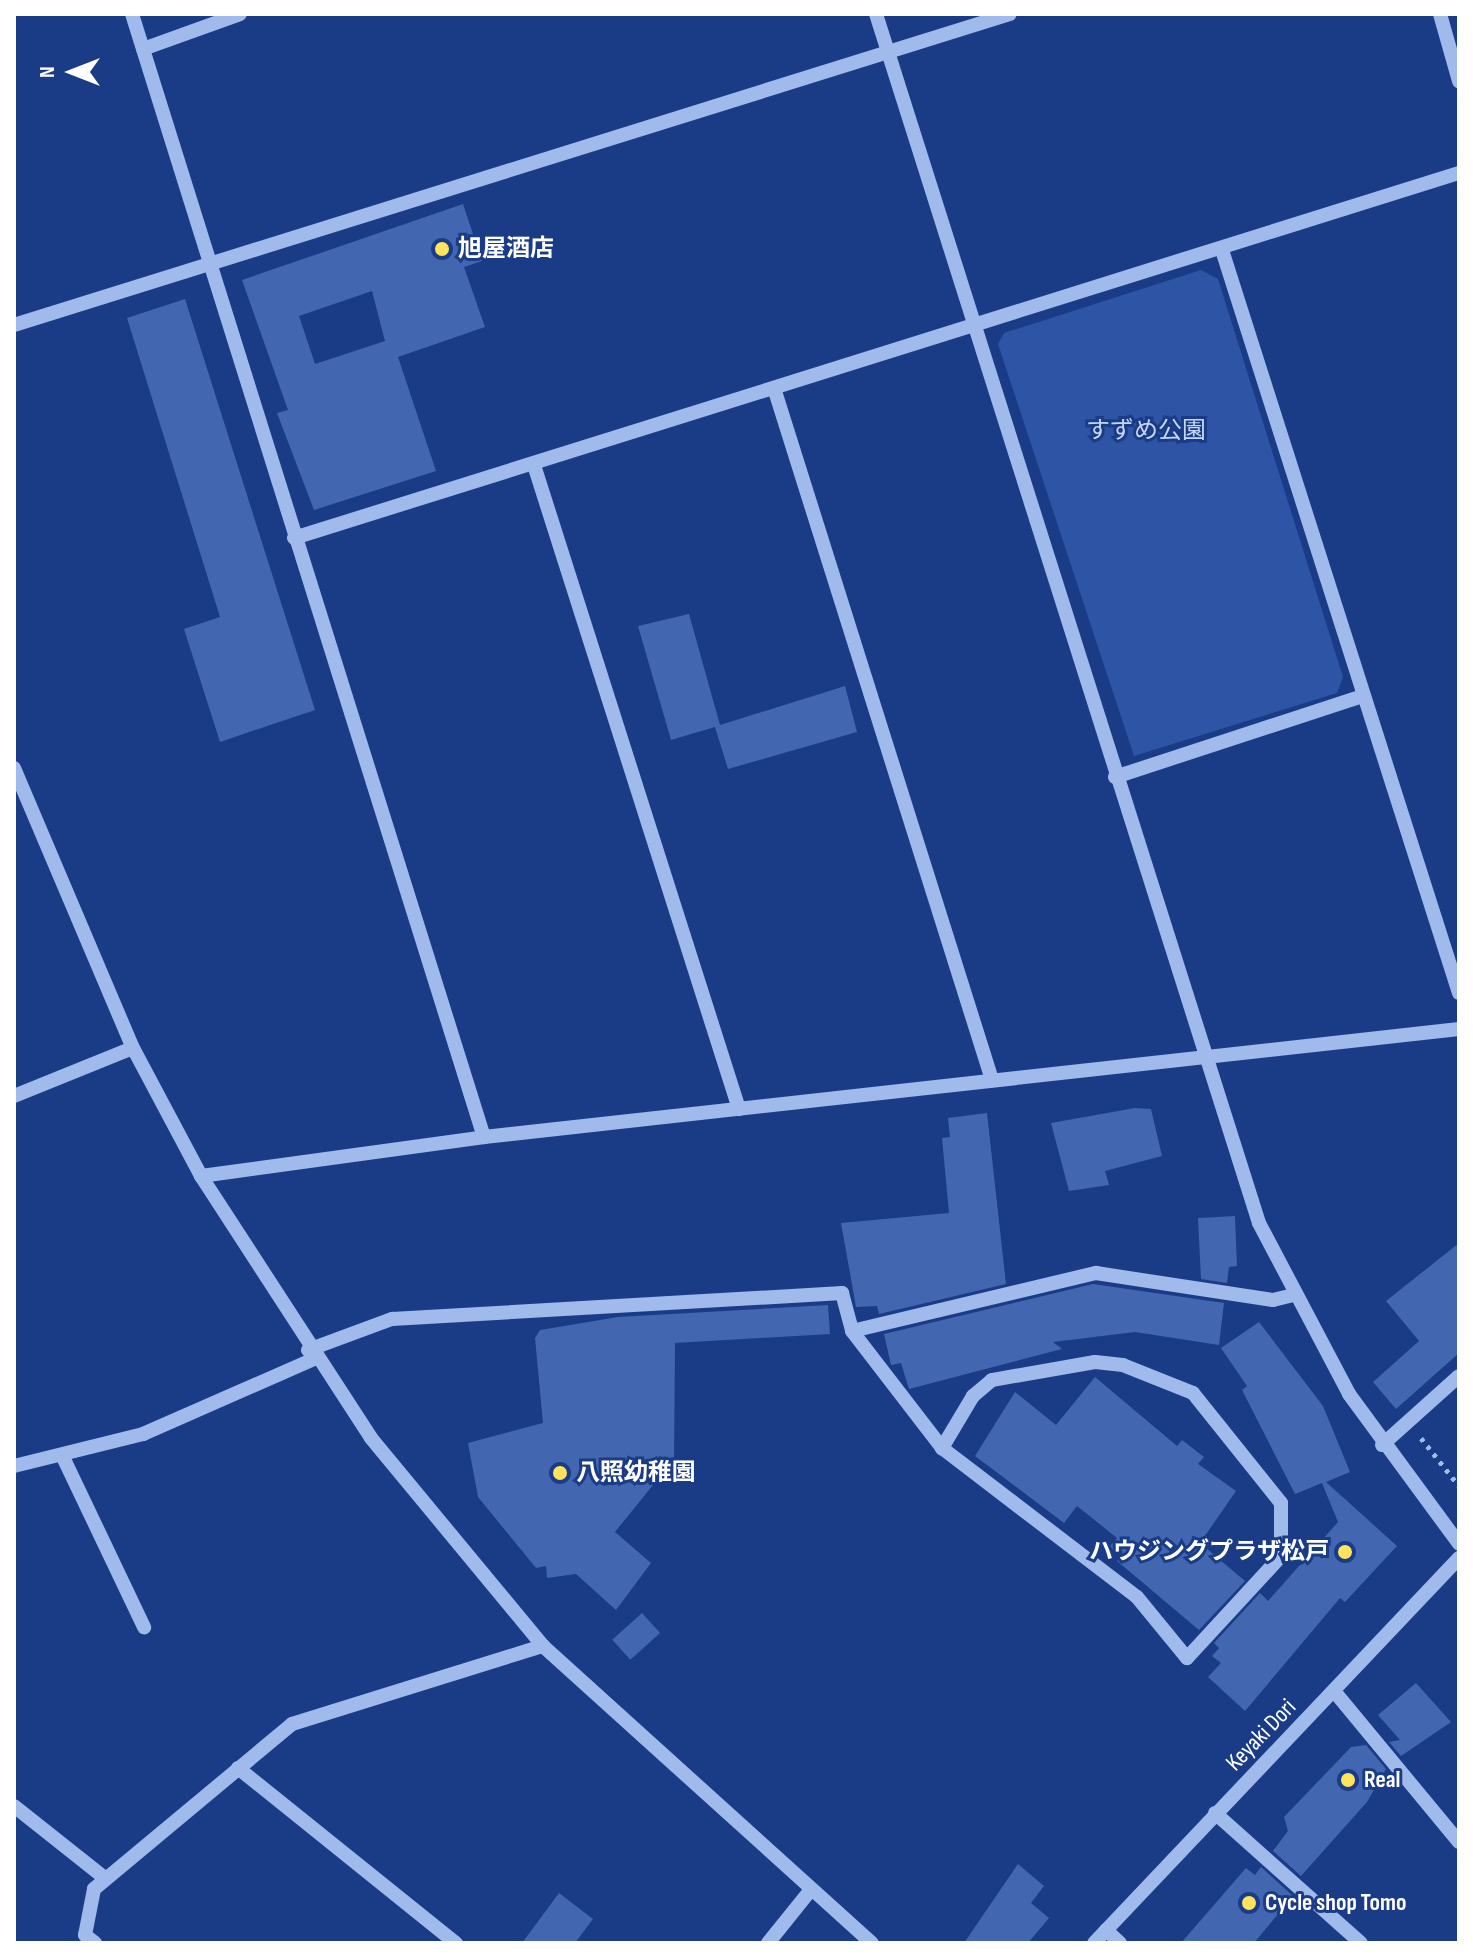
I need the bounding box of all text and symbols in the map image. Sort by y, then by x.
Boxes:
north arrow [32,32,112,112]
text: N [34,66,61,78]
place label: 旭屋酒店 [458,235,554,263]
marker: 旭屋酒店 [433,240,451,258]
park label: すずめ公園 [1086,417,1206,445]
place label: 八照幼稚園 [576,1459,696,1487]
marker: 八照幼稚園 [551,1464,569,1482]
place label: ハウジングプラザ松戸 [1089,1538,1329,1566]
marker: ハウジングプラザ松戸 [1336,1543,1354,1561]
street label: Keyaki Dori [1220,1693,1302,1777]
place label: Real [1364,1766,1400,1794]
marker: Real [1339,1771,1357,1789]
place label: Cycle shop Tomo [1265,1889,1406,1917]
marker: Cycle shop Tomo [1240,1894,1258,1912]

